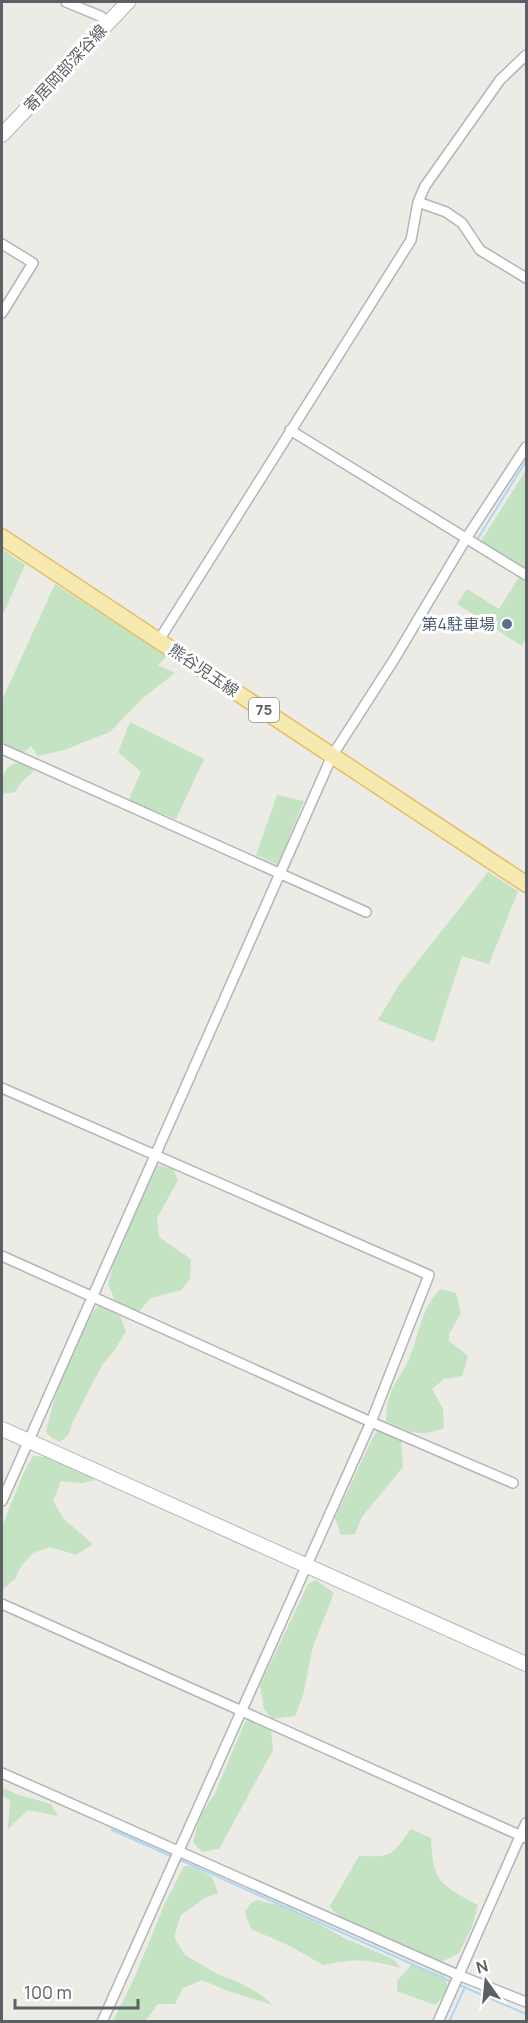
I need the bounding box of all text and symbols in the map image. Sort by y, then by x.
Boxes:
street label: 寄居岡部深谷線 [19,20,111,116]
place label: 第4駐車場 [422,613,495,635]
marker: 第4駐車場 [500,617,514,631]
street label: 熊谷児玉線 [165,639,243,701]
road number: 75 [249,698,279,722]
north arrow [456,1951,516,2011]
text: N [474,1954,491,1979]
scale bar [15,1972,138,2010]
text: 100 m [24,1980,72,2004]

